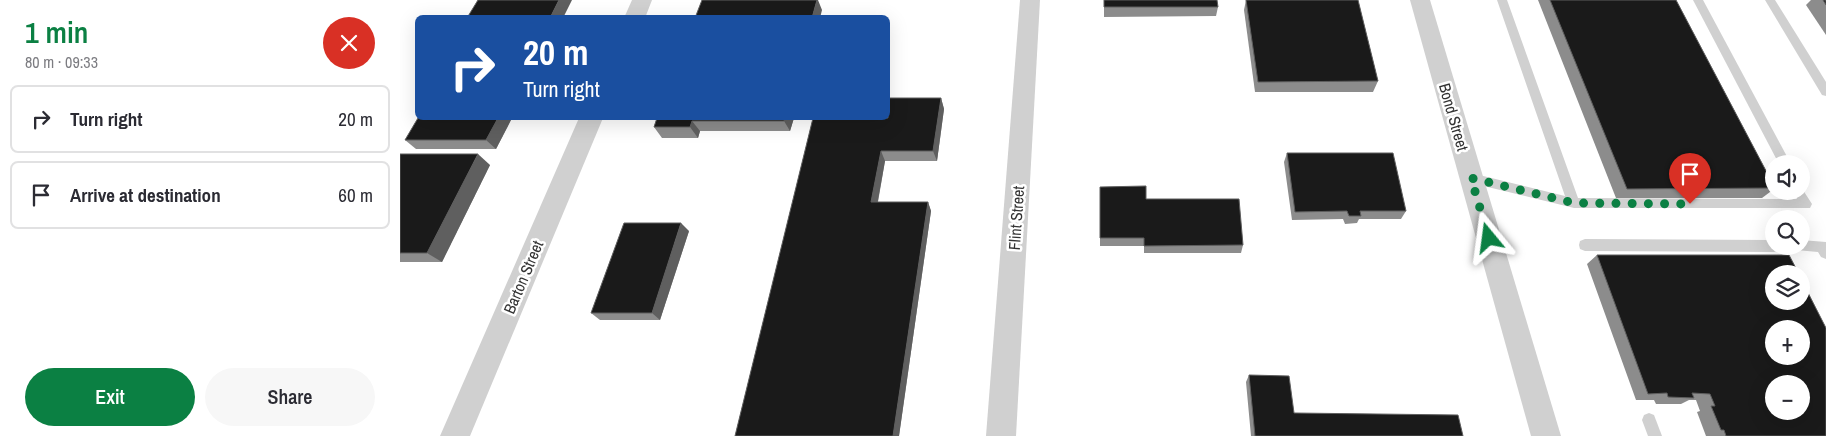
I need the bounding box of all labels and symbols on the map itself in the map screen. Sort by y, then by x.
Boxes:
street label: Bond Street [1434,81,1474,154]
pin [1669,153,1711,204]
street label: Flint Street [1003,185,1029,251]
position arrow [1462,211,1514,263]
street label: Barton Street [498,237,548,317]

